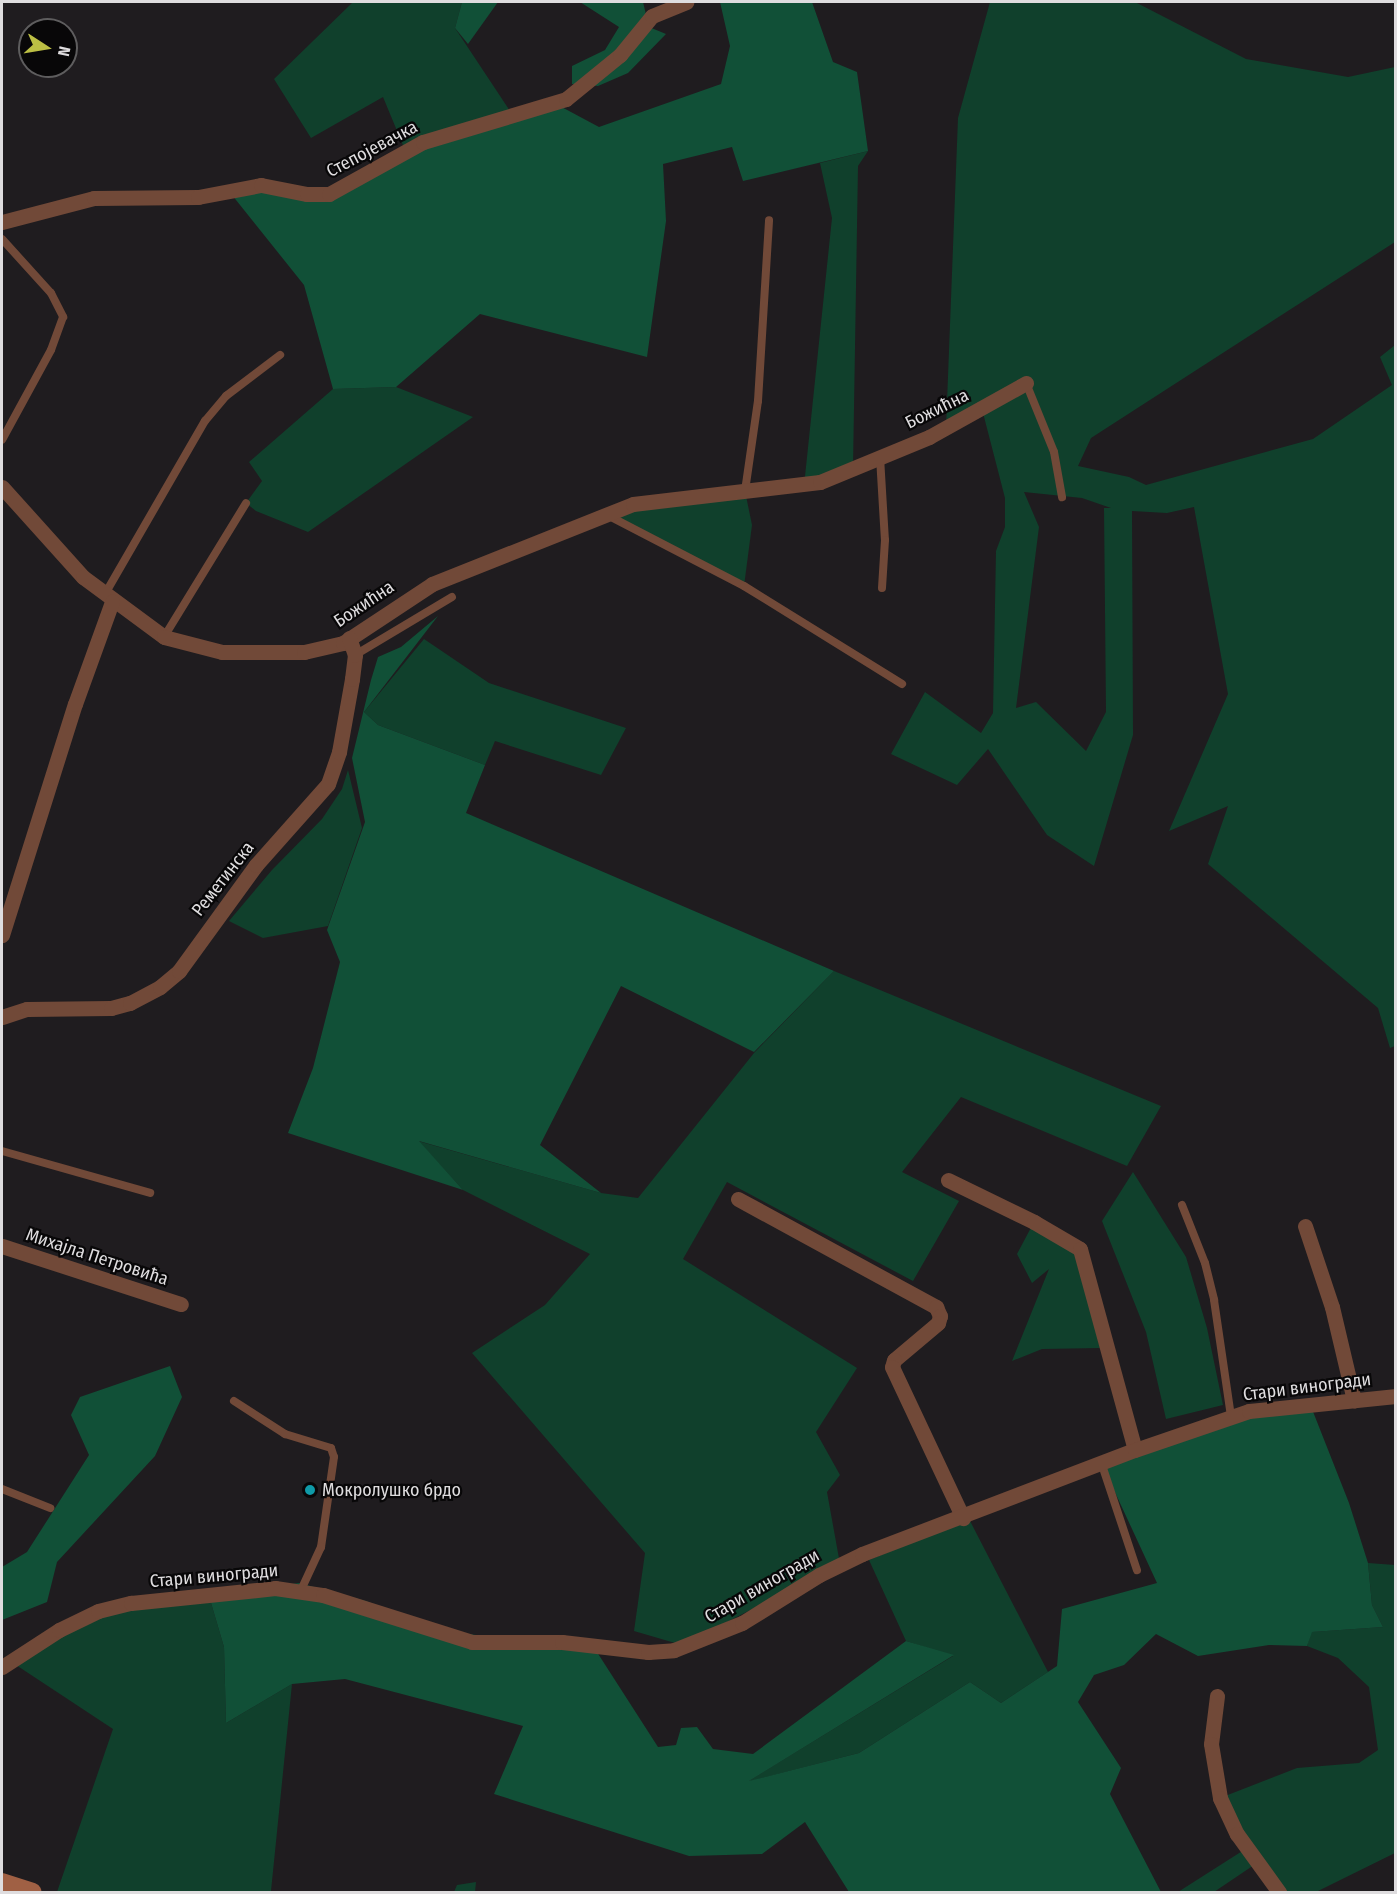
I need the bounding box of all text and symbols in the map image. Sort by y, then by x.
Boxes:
north arrow [18,18,78,78]
text: N [54,45,74,58]
street label: Степојевачка [323,116,421,182]
street label: Божићна [902,384,972,434]
street label: Божићна [330,576,398,632]
street label: Реметинска [187,838,259,920]
street label: Михајла Петровића [23,1224,171,1290]
street label: Стари виногради [1242,1368,1372,1406]
place label: Мокролушко брдо [322,1479,461,1501]
marker: Мокролушко брдо [303,1483,317,1497]
street label: Стари виногради [701,1544,823,1628]
street label: Стари виногради [149,1560,279,1592]

